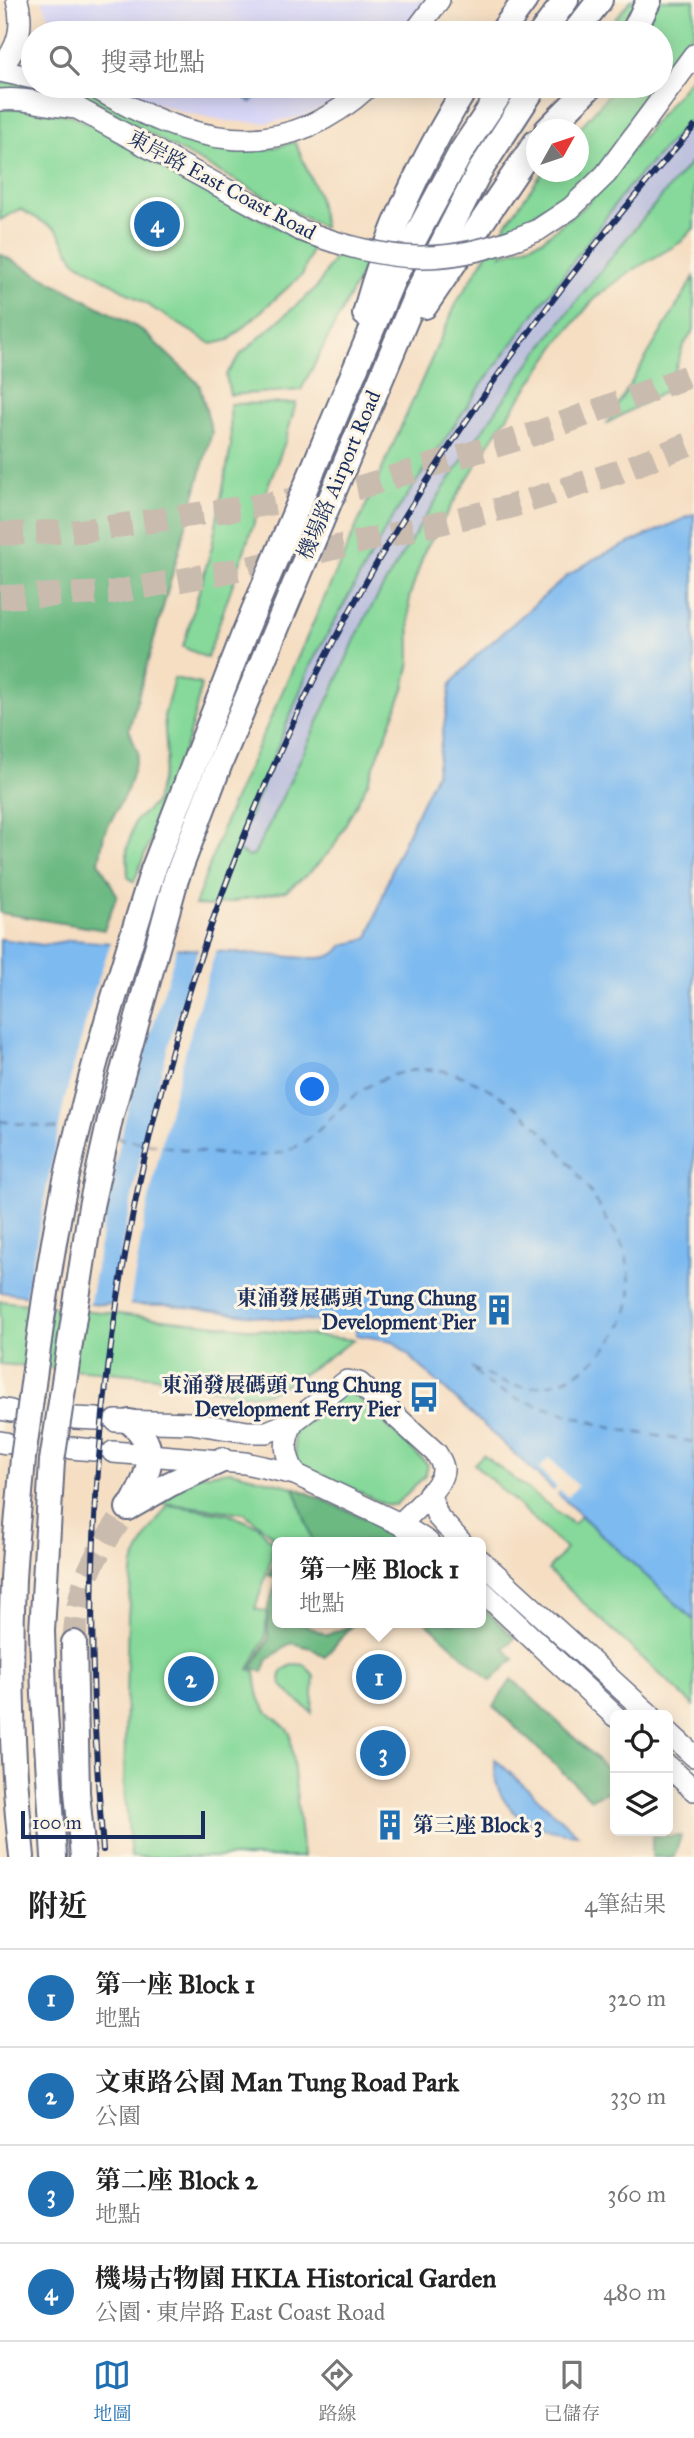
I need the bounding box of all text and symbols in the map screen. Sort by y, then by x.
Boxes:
search box [21,21,673,98]
icon: search [45,41,83,79]
text: 搜尋地點 [101,46,205,78]
north arrow [526,119,589,182]
street label: 東岸路 East Coast Road [123,124,321,246]
pin: 4 [134,198,180,250]
street label: 機場路 Airport Road [292,386,387,563]
your location [295,1072,329,1106]
place label: 東涌發展碼頭 Tung Chung Development Pier [236,1285,477,1335]
building icon: 東涌發展碼頭 Tung Chung Development Pier [482,1293,516,1327]
place label: 東涌發展碼頭 Tung Chung Development Ferry Pier [161,1372,402,1422]
bus stop icon: 東涌發展碼頭 Tung Chung Development Ferry Pier [407,1380,441,1414]
popup [272,1537,486,1628]
text: 第一座 Block 1 [299,1553,459,1585]
text: 地點 [299,1589,345,1617]
pin: 1 [356,1651,402,1703]
pin: 2 [168,1653,214,1705]
map controls [610,1710,673,1836]
button: locate [610,1710,673,1773]
pin: 3 [360,1727,406,1779]
button: layers [610,1773,673,1836]
scale bar [21,1808,205,1840]
building icon: 第三座 Block 3 [373,1808,407,1842]
text: 100 m [32,1811,82,1834]
place label: 第三座 Block 3 [413,1812,542,1838]
text: 附近 [28,1888,88,1924]
text: 4筆結果 [584,1890,666,1918]
text: 第一座 Block 1 [95,1968,255,2000]
text: 1 [46,1984,56,2012]
text: 320 m [608,1984,666,2012]
text: 地點 [95,2004,141,2032]
text: 文東路公園 Man Tung Road Park [95,2066,459,2098]
text: 2 [45,2082,57,2110]
text: 330 m [610,2082,666,2110]
text: 公園 [95,2102,141,2130]
text: 第二座 Block 2 [95,2164,257,2196]
text: 3 [46,2180,56,2208]
text: 360 m [607,2180,666,2208]
text: 地點 [95,2200,141,2228]
text: 機場古物園 HKIA Historical Garden [95,2262,496,2294]
text: 4 [45,2278,57,2306]
text: 480 m [603,2278,666,2306]
text: 公園 · 東岸路 East Coast Road [95,2298,385,2326]
tab: 地圖 [93,2356,132,2425]
tab: 路線 [318,2356,357,2425]
tab: 已儲存 [543,2356,601,2425]

